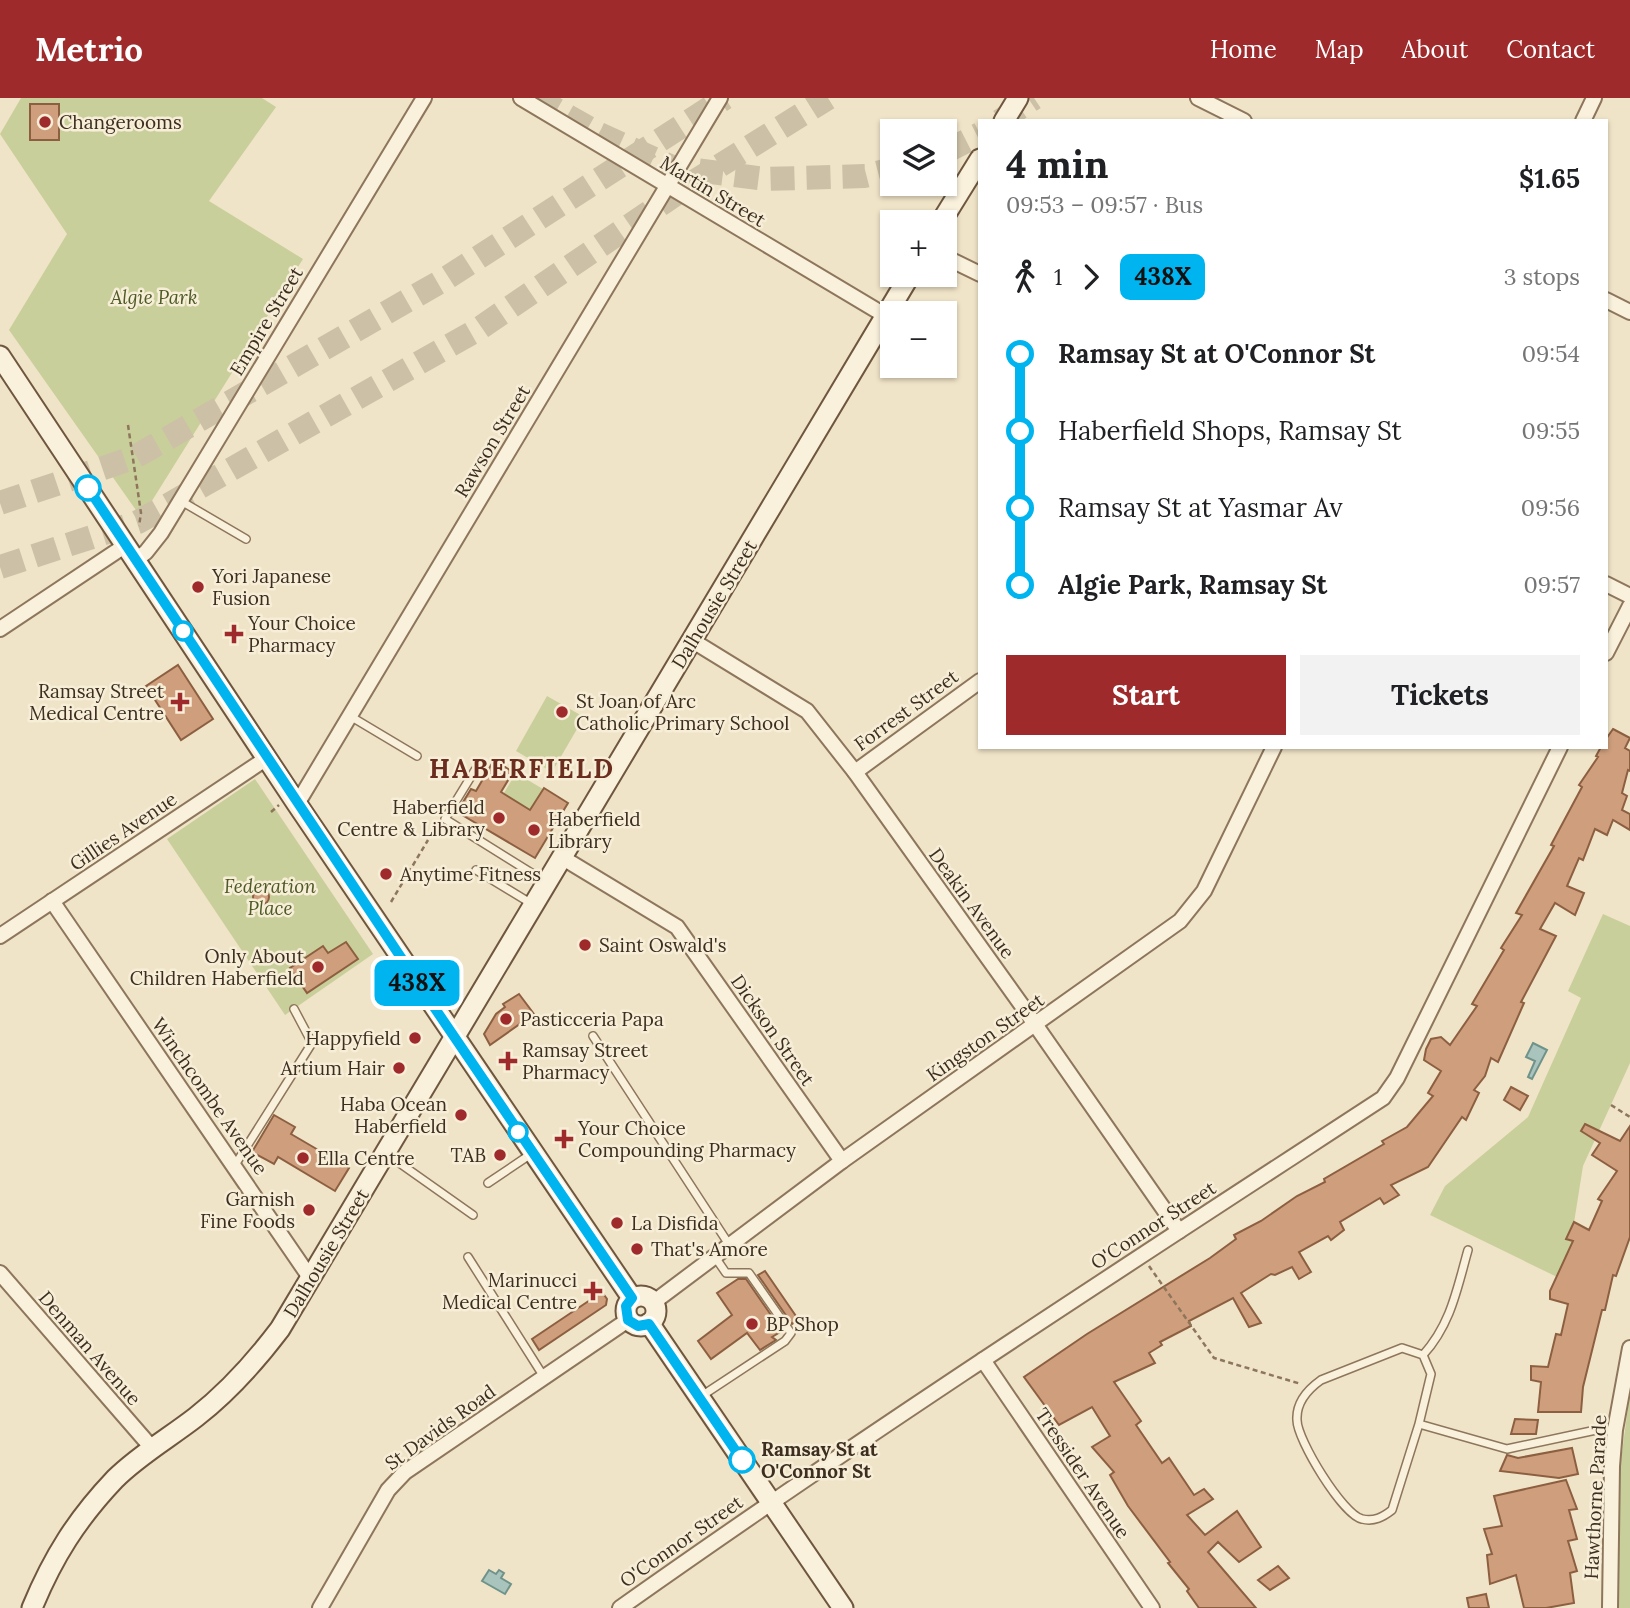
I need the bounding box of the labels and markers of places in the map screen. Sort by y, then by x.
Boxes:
place label: Changerooms [59,110,182,134]
marker: Changerooms [37,114,53,130]
unlabelled marker [75,475,101,501]
place label: Yori Japanese Fusion [211,564,331,610]
marker: Yori Japanese Fusion [190,579,206,595]
place label: Your Choice Pharmacy [247,611,356,657]
unlabelled marker [173,621,193,641]
marker: Your Choice Pharmacy [226,626,242,642]
place label: Ramsay Street Medical Centre [29,679,165,725]
place label: St Joan of Arc Catholic Primary School [576,689,790,735]
marker: Ramsay Street Medical Centre [170,692,190,712]
marker: St Joan of Arc Catholic Primary School [554,704,570,720]
place label: Haberfield Centre & Library [337,795,485,841]
place label: Haberfield Library [548,807,641,853]
marker: Haberfield Centre & Library [491,810,507,826]
marker: Haberfield Library [526,822,542,838]
place label: Anytime Fitness [399,862,541,886]
marker: Anytime Fitness [378,866,394,882]
place label: Saint Oswald's [599,933,727,957]
marker: Saint Oswald's [577,937,593,953]
place label: Only About Children Haberfield [130,944,305,990]
marker: Only About Children Haberfield [310,959,326,975]
place label: Pasticceria Papa [520,1007,664,1031]
marker: Pasticceria Papa [498,1011,514,1027]
place label: Happyfield [305,1026,401,1050]
marker: Happyfield [407,1030,423,1046]
place label: Ramsay Street Pharmacy [522,1038,649,1084]
marker: Ramsay Street Pharmacy [500,1053,516,1069]
place label: Artium Hair [280,1056,386,1080]
marker: Artium Hair [391,1060,407,1076]
place label: Haba Ocean Haberfield [340,1092,447,1138]
marker: Haba Ocean Haberfield [453,1107,469,1123]
place label: Your Choice Compounding Pharmacy [577,1116,796,1162]
unlabelled marker [508,1122,528,1142]
marker: Your Choice Compounding Pharmacy [556,1131,572,1147]
place label: TAB [451,1143,486,1167]
place label: Ella Centre [317,1146,415,1170]
marker: TAB [492,1147,508,1163]
marker: Ella Centre [295,1150,311,1166]
place label: Garnish Fine Foods [200,1187,295,1233]
marker: Garnish Fine Foods [301,1202,317,1218]
place label: La Disfida [631,1211,719,1235]
marker: La Disfida [609,1215,625,1231]
place label: That's Amore [651,1237,768,1261]
marker: That's Amore [629,1241,645,1257]
place label: Marinucci Medical Centre [442,1268,577,1314]
marker: Marinucci Medical Centre [583,1281,603,1301]
place label: BP Shop [766,1312,839,1336]
marker: BP Shop [744,1316,760,1332]
place label: Ramsay St at O'Connor St [761,1437,879,1483]
marker: Ramsay St at O'Connor St [729,1447,755,1473]

